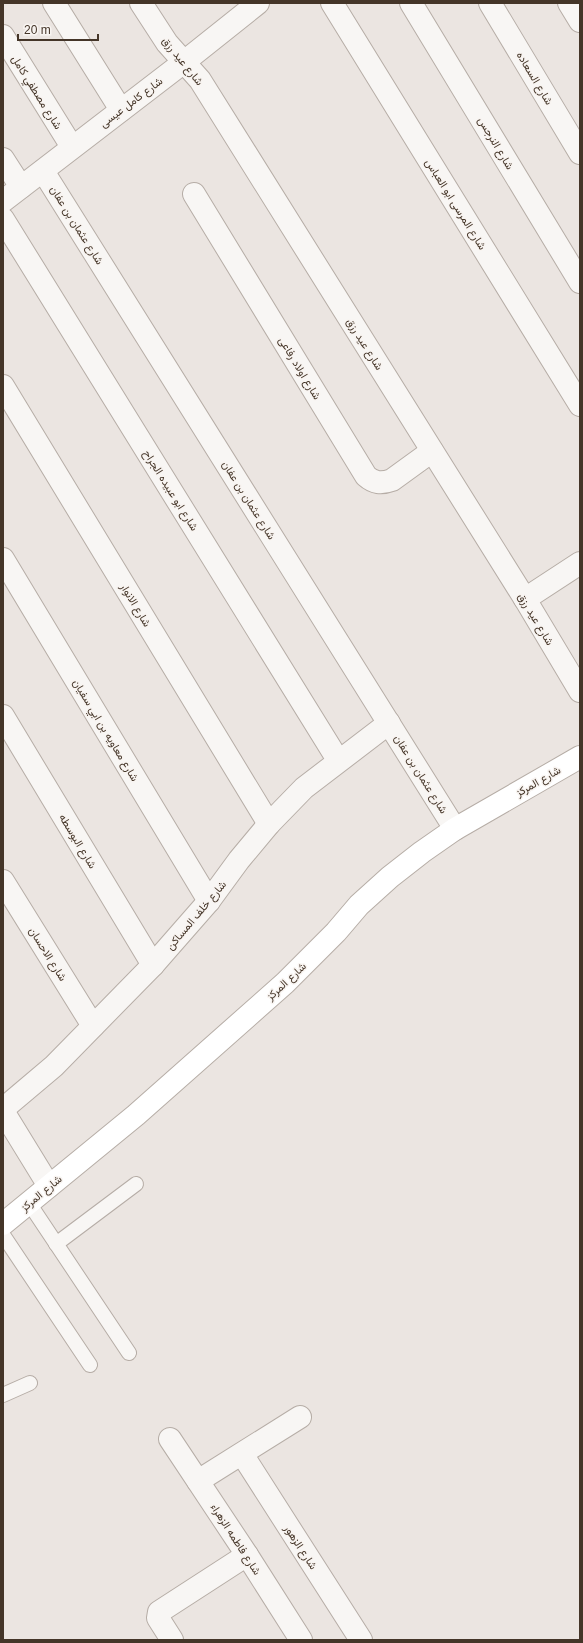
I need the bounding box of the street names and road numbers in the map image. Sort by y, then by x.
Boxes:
street label: شارع عيد رزق [158,34,206,89]
street label: شارع السعاده [513,49,556,108]
street label: شارع مصطفي كامل [6,53,65,133]
street label: شارع كامل عيسى [97,74,166,131]
street label: شارع النرجس [474,115,516,173]
street label: شارع المرسى ابو العباس [421,156,489,253]
street label: شارع عثمان بن عفان [46,184,106,268]
street label: شارع عيد رزق [343,316,386,373]
street label: شارع اولاد رفاعى [275,334,324,403]
street label: شارع ابو عبيده الجراح [140,447,201,534]
street label: شارع عثمان بن عفان [218,459,278,543]
street label: شارع الانوار [116,580,154,630]
street label: شارع عيد رزق [514,591,556,648]
street label: شارع معاويه بن ابي سفيان [67,677,141,786]
street label: شارع عثمان بن عفان [390,733,450,817]
street label: شارع المركز [513,763,564,801]
street label: شارع البوسطه [55,812,99,872]
street label: شارع خلف المساكن [164,878,230,953]
street label: شارع الاحسان [25,925,69,984]
street label: شارع المركز [263,959,310,1004]
street label: شارع المركز [17,1172,65,1216]
street label: شارع فاطمه الزهراء [207,1501,264,1578]
street label: شارع الزهور [280,1522,320,1573]

